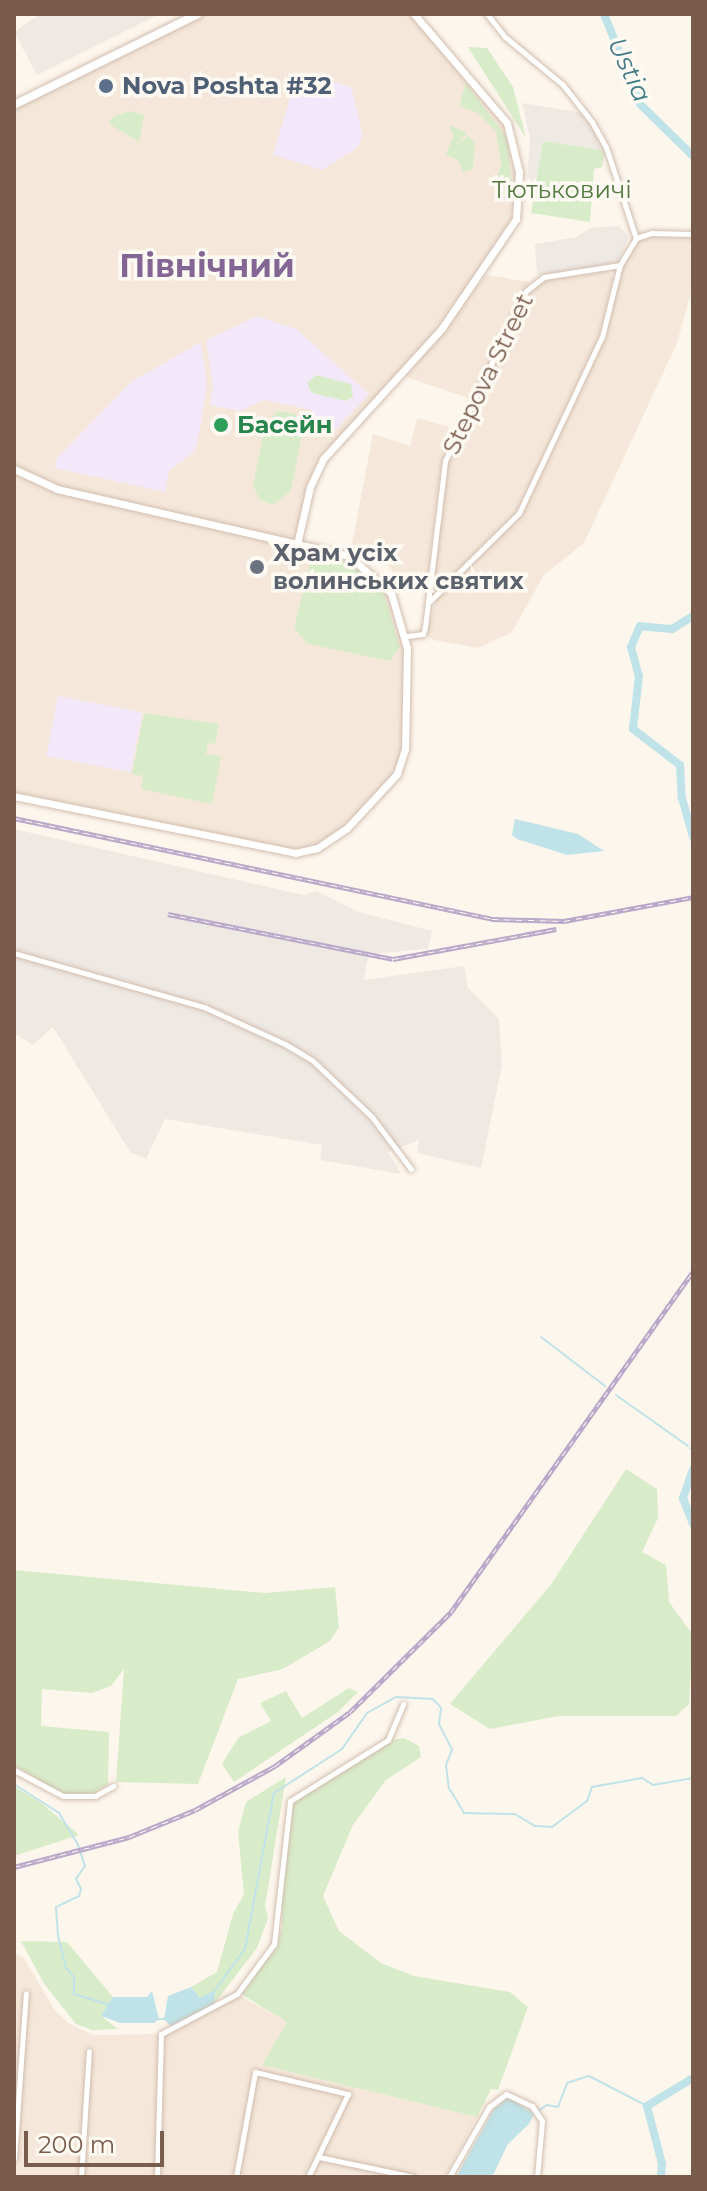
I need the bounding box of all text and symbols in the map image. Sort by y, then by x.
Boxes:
water label: Ustia [601,33,657,107]
place label: Nova Poshta #32 [122,72,332,100]
marker: Nova Poshta #32 [97,77,115,95]
park label: Тютьковичі [492,176,632,204]
district label: Північний [119,247,295,285]
street label: Stepova Street [437,289,539,459]
place label: Басейн [237,411,332,439]
marker: Басейн [212,416,230,434]
place label: Храм усіх волинських святих [273,539,524,595]
marker: Храм усіх волинських святих [248,558,266,576]
scale bar [28,2115,168,2165]
text: 200 m [38,2130,115,2159]

